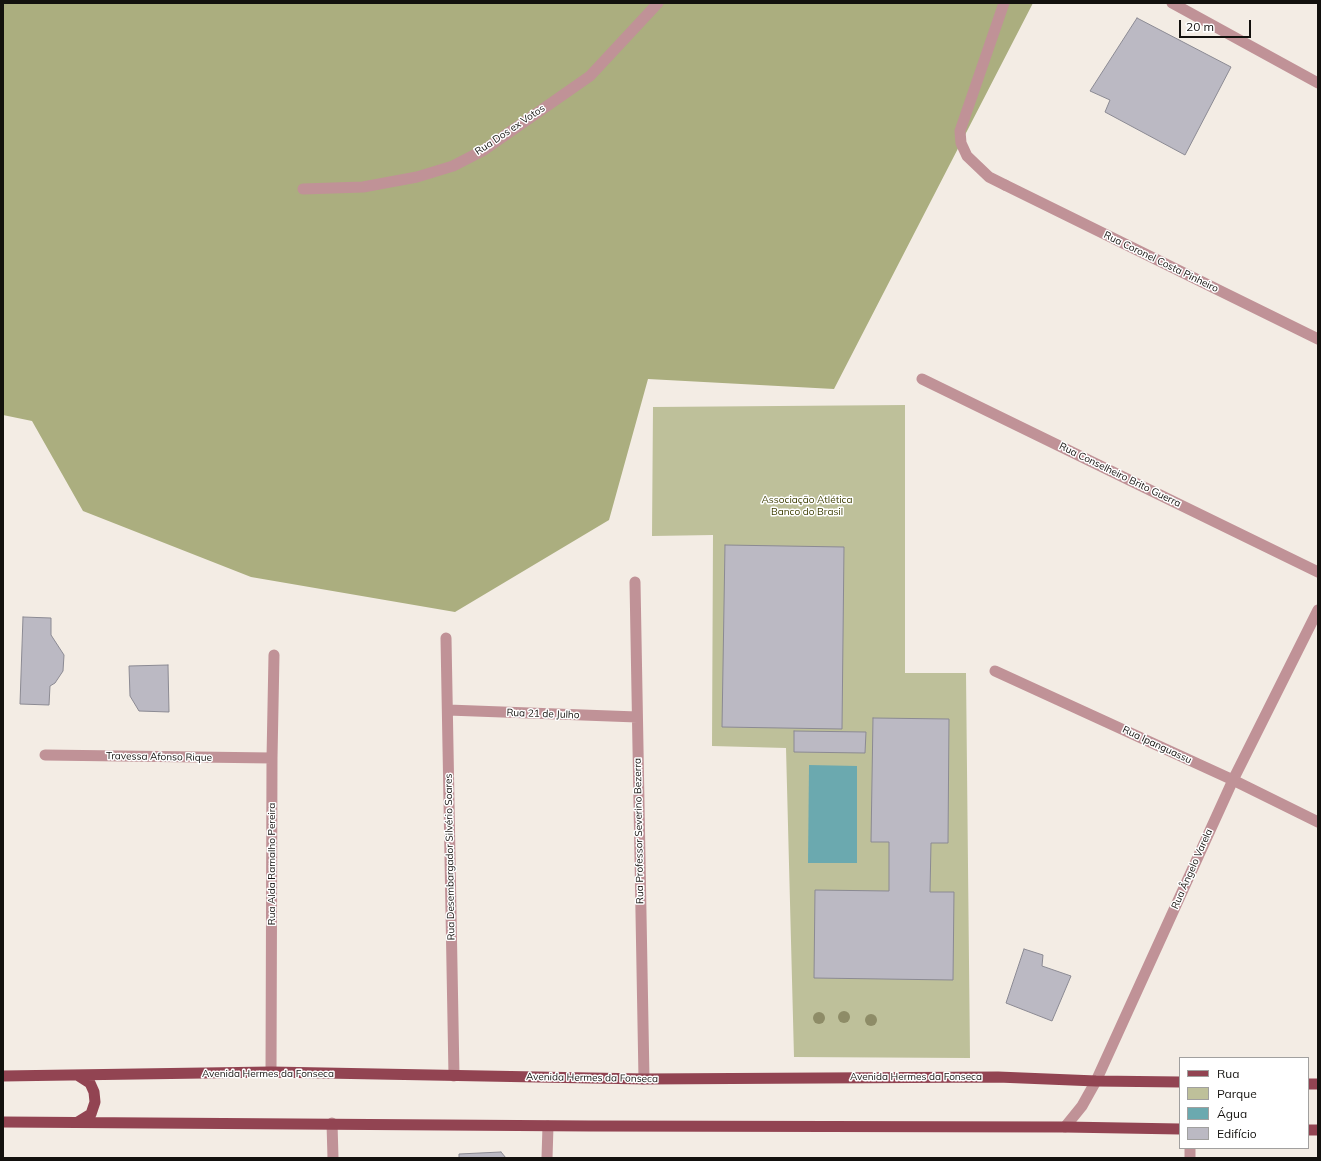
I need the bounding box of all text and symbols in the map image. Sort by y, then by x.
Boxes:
scale bar [1181,12,1253,38]
text: 20 m [1186,19,1214,34]
street label: Rua Dos ex Votos [473,102,547,158]
street label: Rua Coronel Costa Pinheiro [1102,229,1220,295]
street label: Rua Conselheiro Brito Guerra [1057,440,1183,510]
park label: Associação Atlética Banco do Brasil [762,494,852,518]
street label: Rua 21 de Julho [506,707,580,721]
street label: Rua Ipanguassu [1120,724,1194,766]
street label: Travessa Afonso Rique [106,750,212,764]
street label: Rua Professor Severino Bezerra [632,758,646,904]
street label: Rua Desembargador Silvério Soares [443,773,457,941]
street label: Rua Alda Ramalho Pereira [266,803,278,925]
street label: Rua Ângelo Varela [1169,827,1215,911]
legend [1179,1057,1309,1149]
text: Rua [1217,1066,1239,1081]
street label: Avenida Hermes da Fonseca [202,1068,334,1080]
street label: Avenida Hermes da Fonseca [526,1071,658,1085]
street label: Avenida Hermes da Fonseca [850,1071,982,1083]
text: Parque [1217,1086,1257,1101]
text: Água [1217,1106,1247,1121]
text: Edifício [1217,1126,1257,1141]

